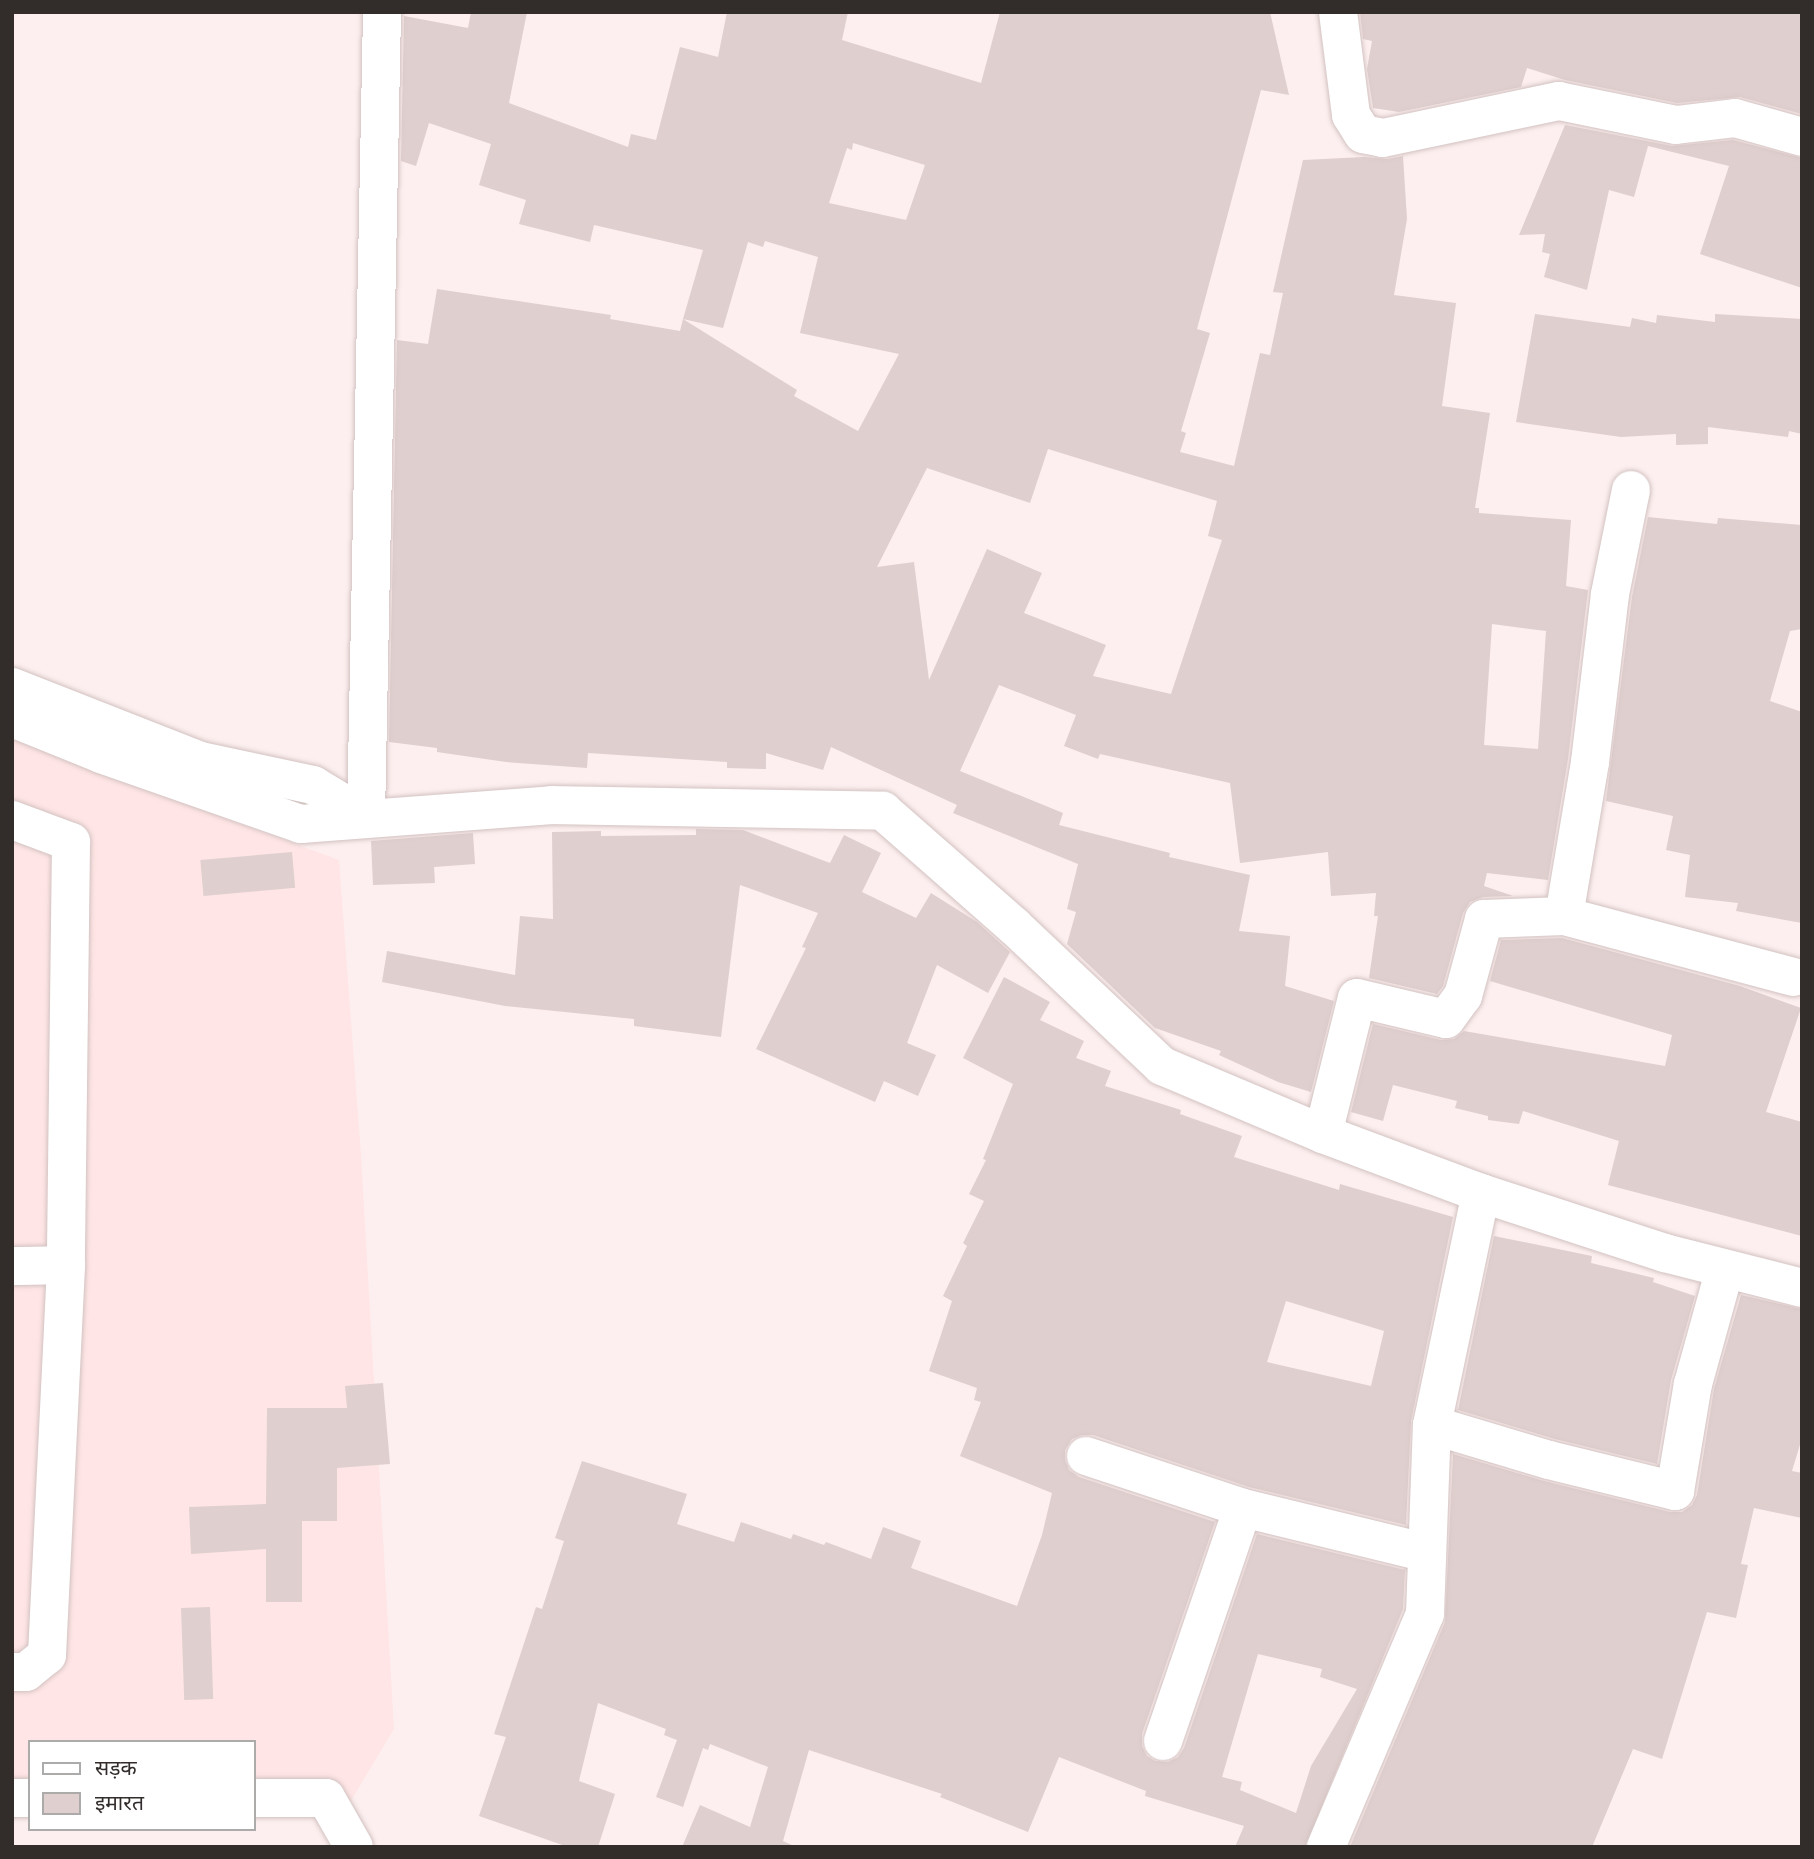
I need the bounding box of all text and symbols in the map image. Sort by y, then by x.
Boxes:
legend [28,1740,256,1831]
text: सड़क [95,1753,137,1781]
text: इमारत [95,1788,144,1816]

